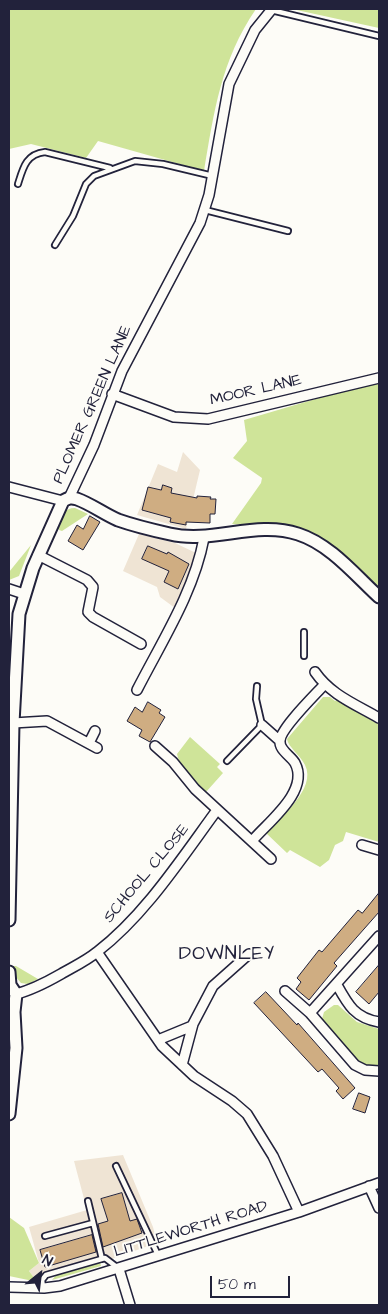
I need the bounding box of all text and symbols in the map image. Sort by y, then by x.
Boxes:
street label: PLOMER GREEN LANE [49,323,137,487]
street label: MOOR LANE [208,371,304,411]
street label: SCHOOL CLOSE [100,821,194,927]
district label: DOWNLEY [178,944,276,966]
street label: LITTLEWORTH ROAD [112,1197,270,1263]
north arrow [15,1249,65,1299]
text: N [39,1250,56,1272]
scale bar [213,1266,293,1298]
text: 50 m [218,1274,256,1295]

